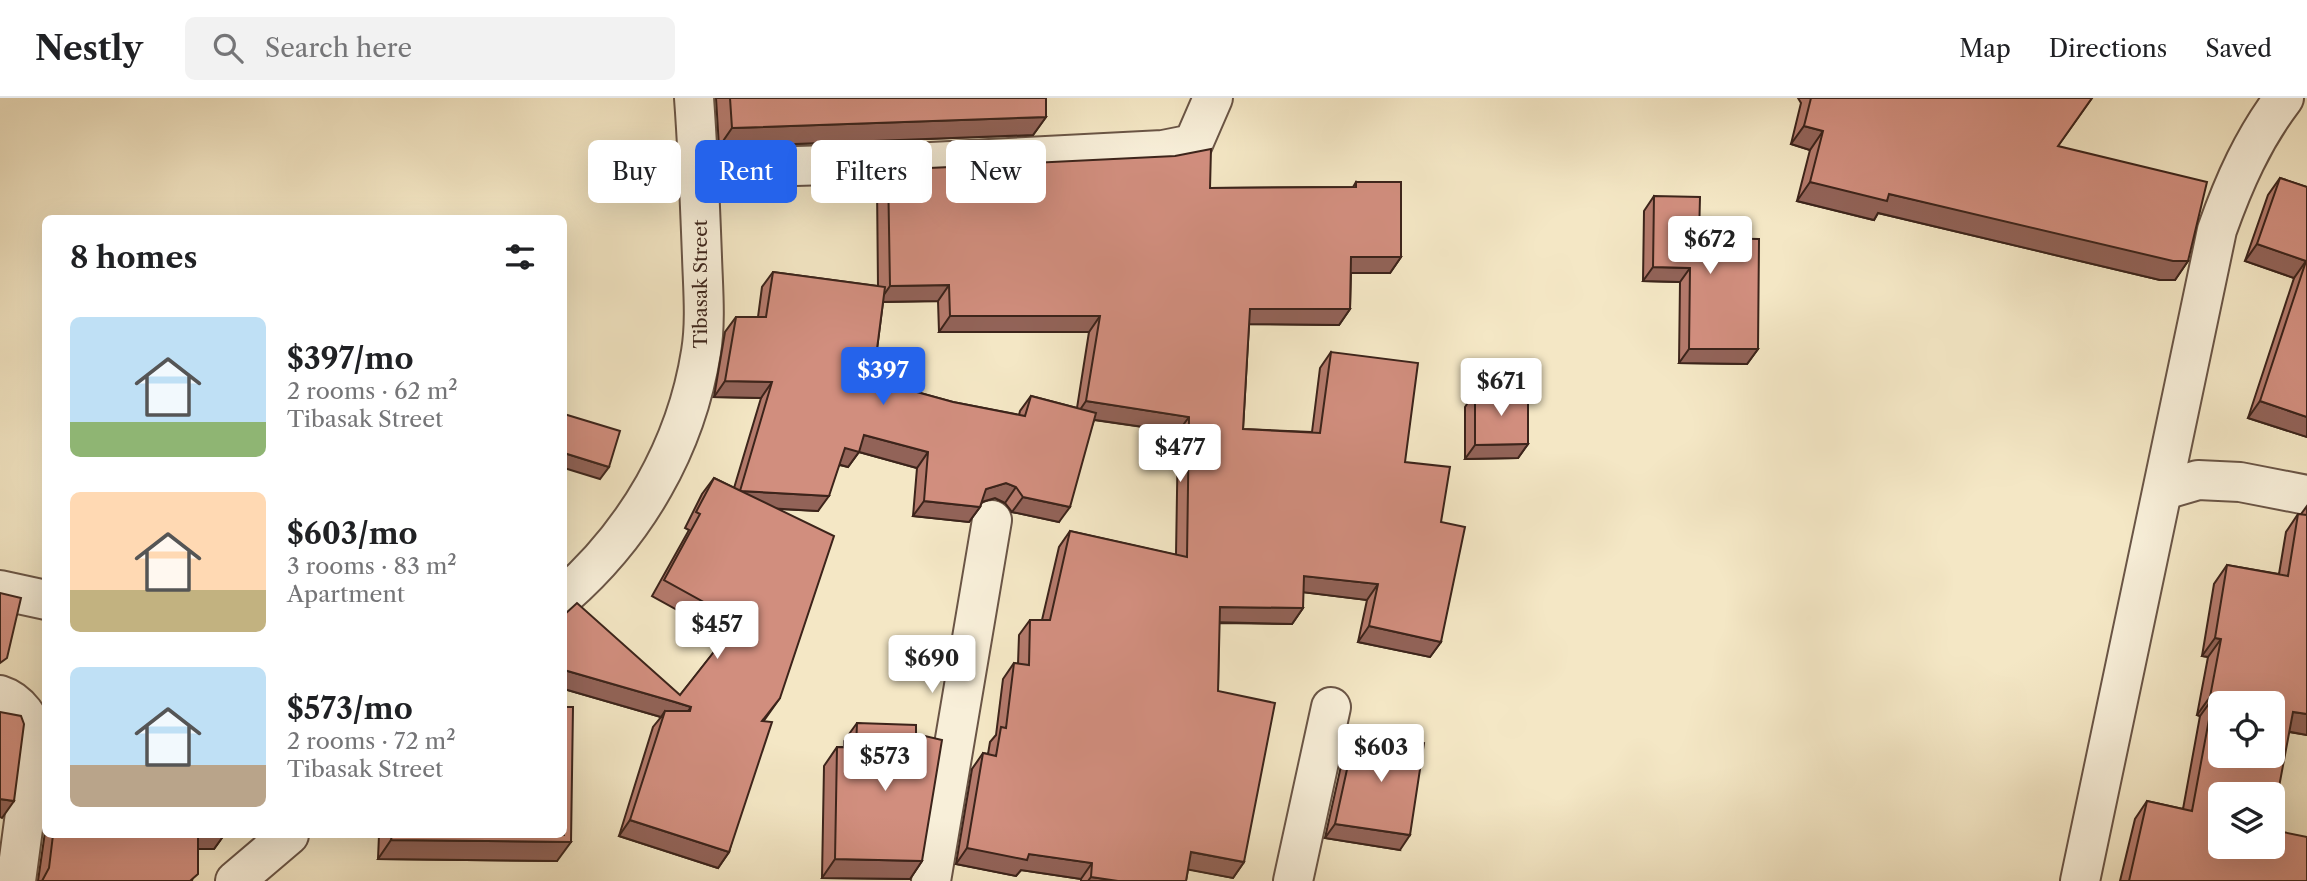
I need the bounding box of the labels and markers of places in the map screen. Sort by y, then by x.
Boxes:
pin: $672 [1669,216,1751,276]
pin: $397 [842,348,924,407]
pin: $671 [1460,358,1542,418]
pin: $477 [1139,424,1221,484]
pin: $457 [676,602,758,661]
pin: $690 [891,636,973,695]
pin: $603 [1340,724,1422,784]
pin: $573 [844,734,926,793]

